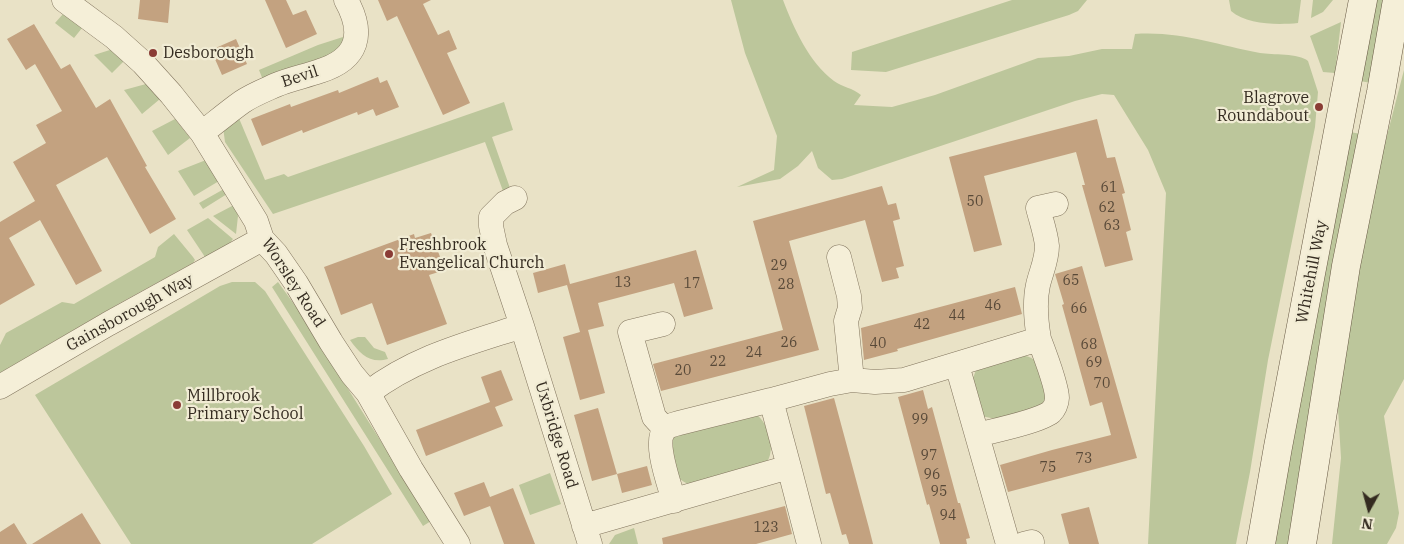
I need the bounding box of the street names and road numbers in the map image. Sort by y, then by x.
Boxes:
street label: Bevil [279,62,321,92]
street label: Whitehill Way [1293,219,1331,325]
street label: Worsley Road [257,235,329,331]
street label: Gainsborough Way [63,270,197,356]
street label: Uxbridge Road [531,379,581,491]

